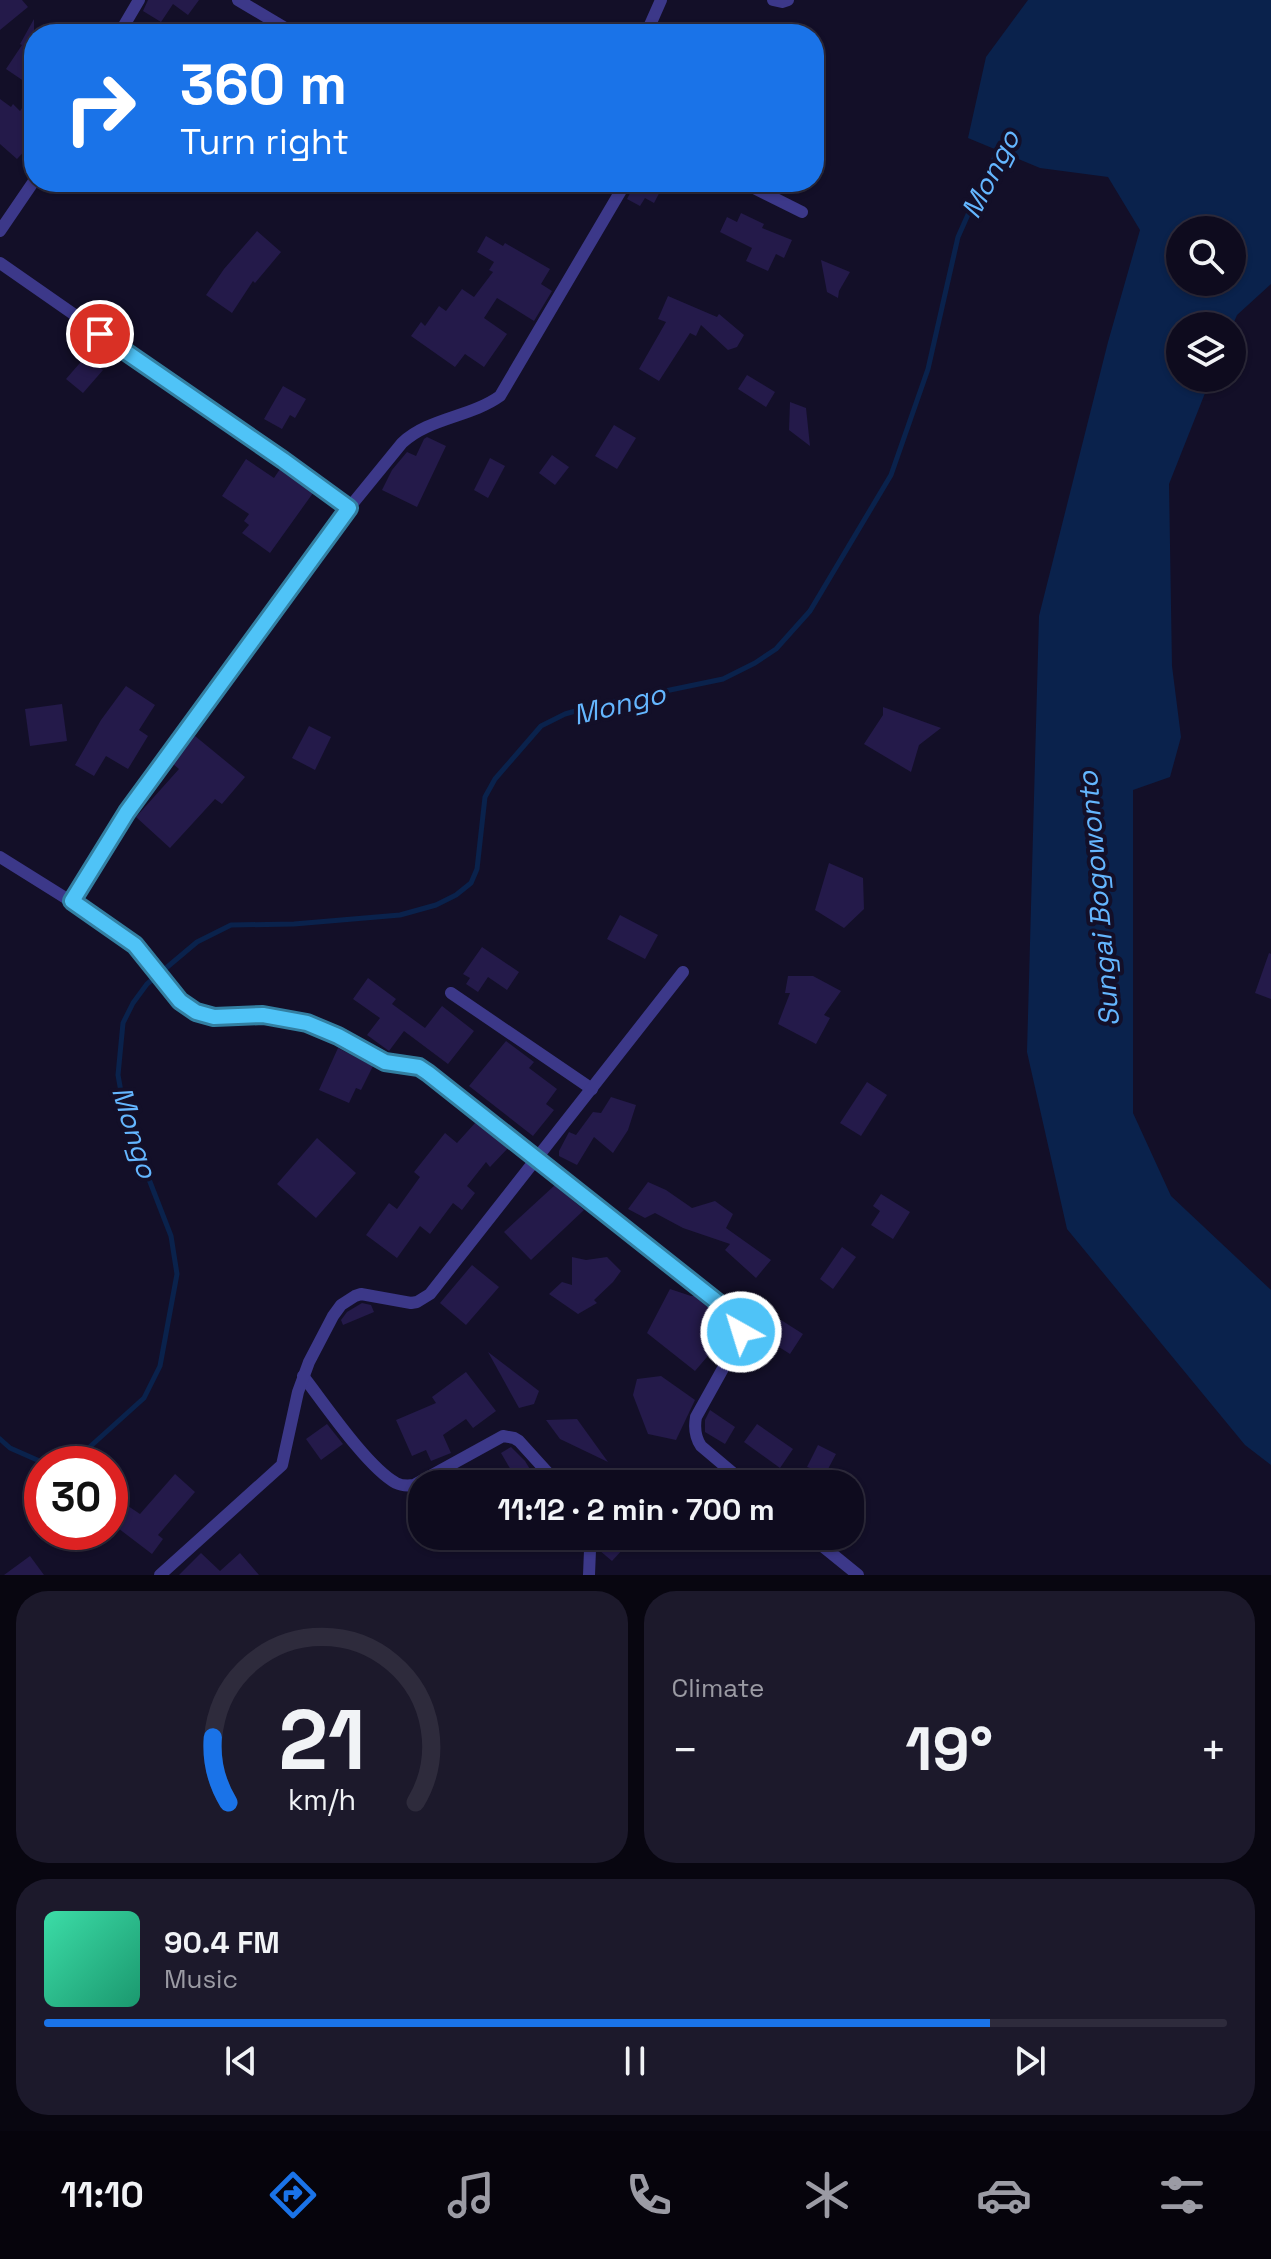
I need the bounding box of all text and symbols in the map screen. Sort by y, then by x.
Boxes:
text: 360 m [180,49,347,120]
icon: right [48,56,152,160]
text: Turn right [180,119,349,165]
water label: Mongo [953,123,1028,224]
map controls [1166,216,1246,392]
button: search [1166,216,1246,296]
pin [66,300,134,368]
icon: arrive [78,312,122,356]
button: layers [1166,312,1246,392]
water label: Mongo [569,675,670,733]
water label: Sungai Bogowonto [1069,769,1127,1028]
water label: Mongo [104,1082,166,1183]
position arrow [699,1290,783,1374]
speed limit sign: 30 [24,1446,128,1550]
text: 11:12 · 2 min · 700 m [497,1490,775,1529]
text: Climate [672,1671,764,1705]
text: 21 [278,1687,365,1793]
text: 19° [905,1711,993,1788]
text: − [672,1722,699,1778]
text: + [1200,1722,1227,1778]
text: km/h [288,1782,356,1818]
text: 90.4 FM [164,1923,280,1962]
text: Music [164,1962,238,1996]
icon: previous [219,2039,263,2083]
icon: pause [613,2039,657,2083]
icon: next [1008,2039,1052,2083]
icon: directions [265,2167,321,2223]
icon: music [443,2167,499,2223]
icon: phone [621,2167,677,2223]
icon: climate [799,2167,855,2223]
icon: car [976,2167,1032,2223]
icon: filters [1154,2167,1210,2223]
text: 11:10 [61,2172,144,2218]

